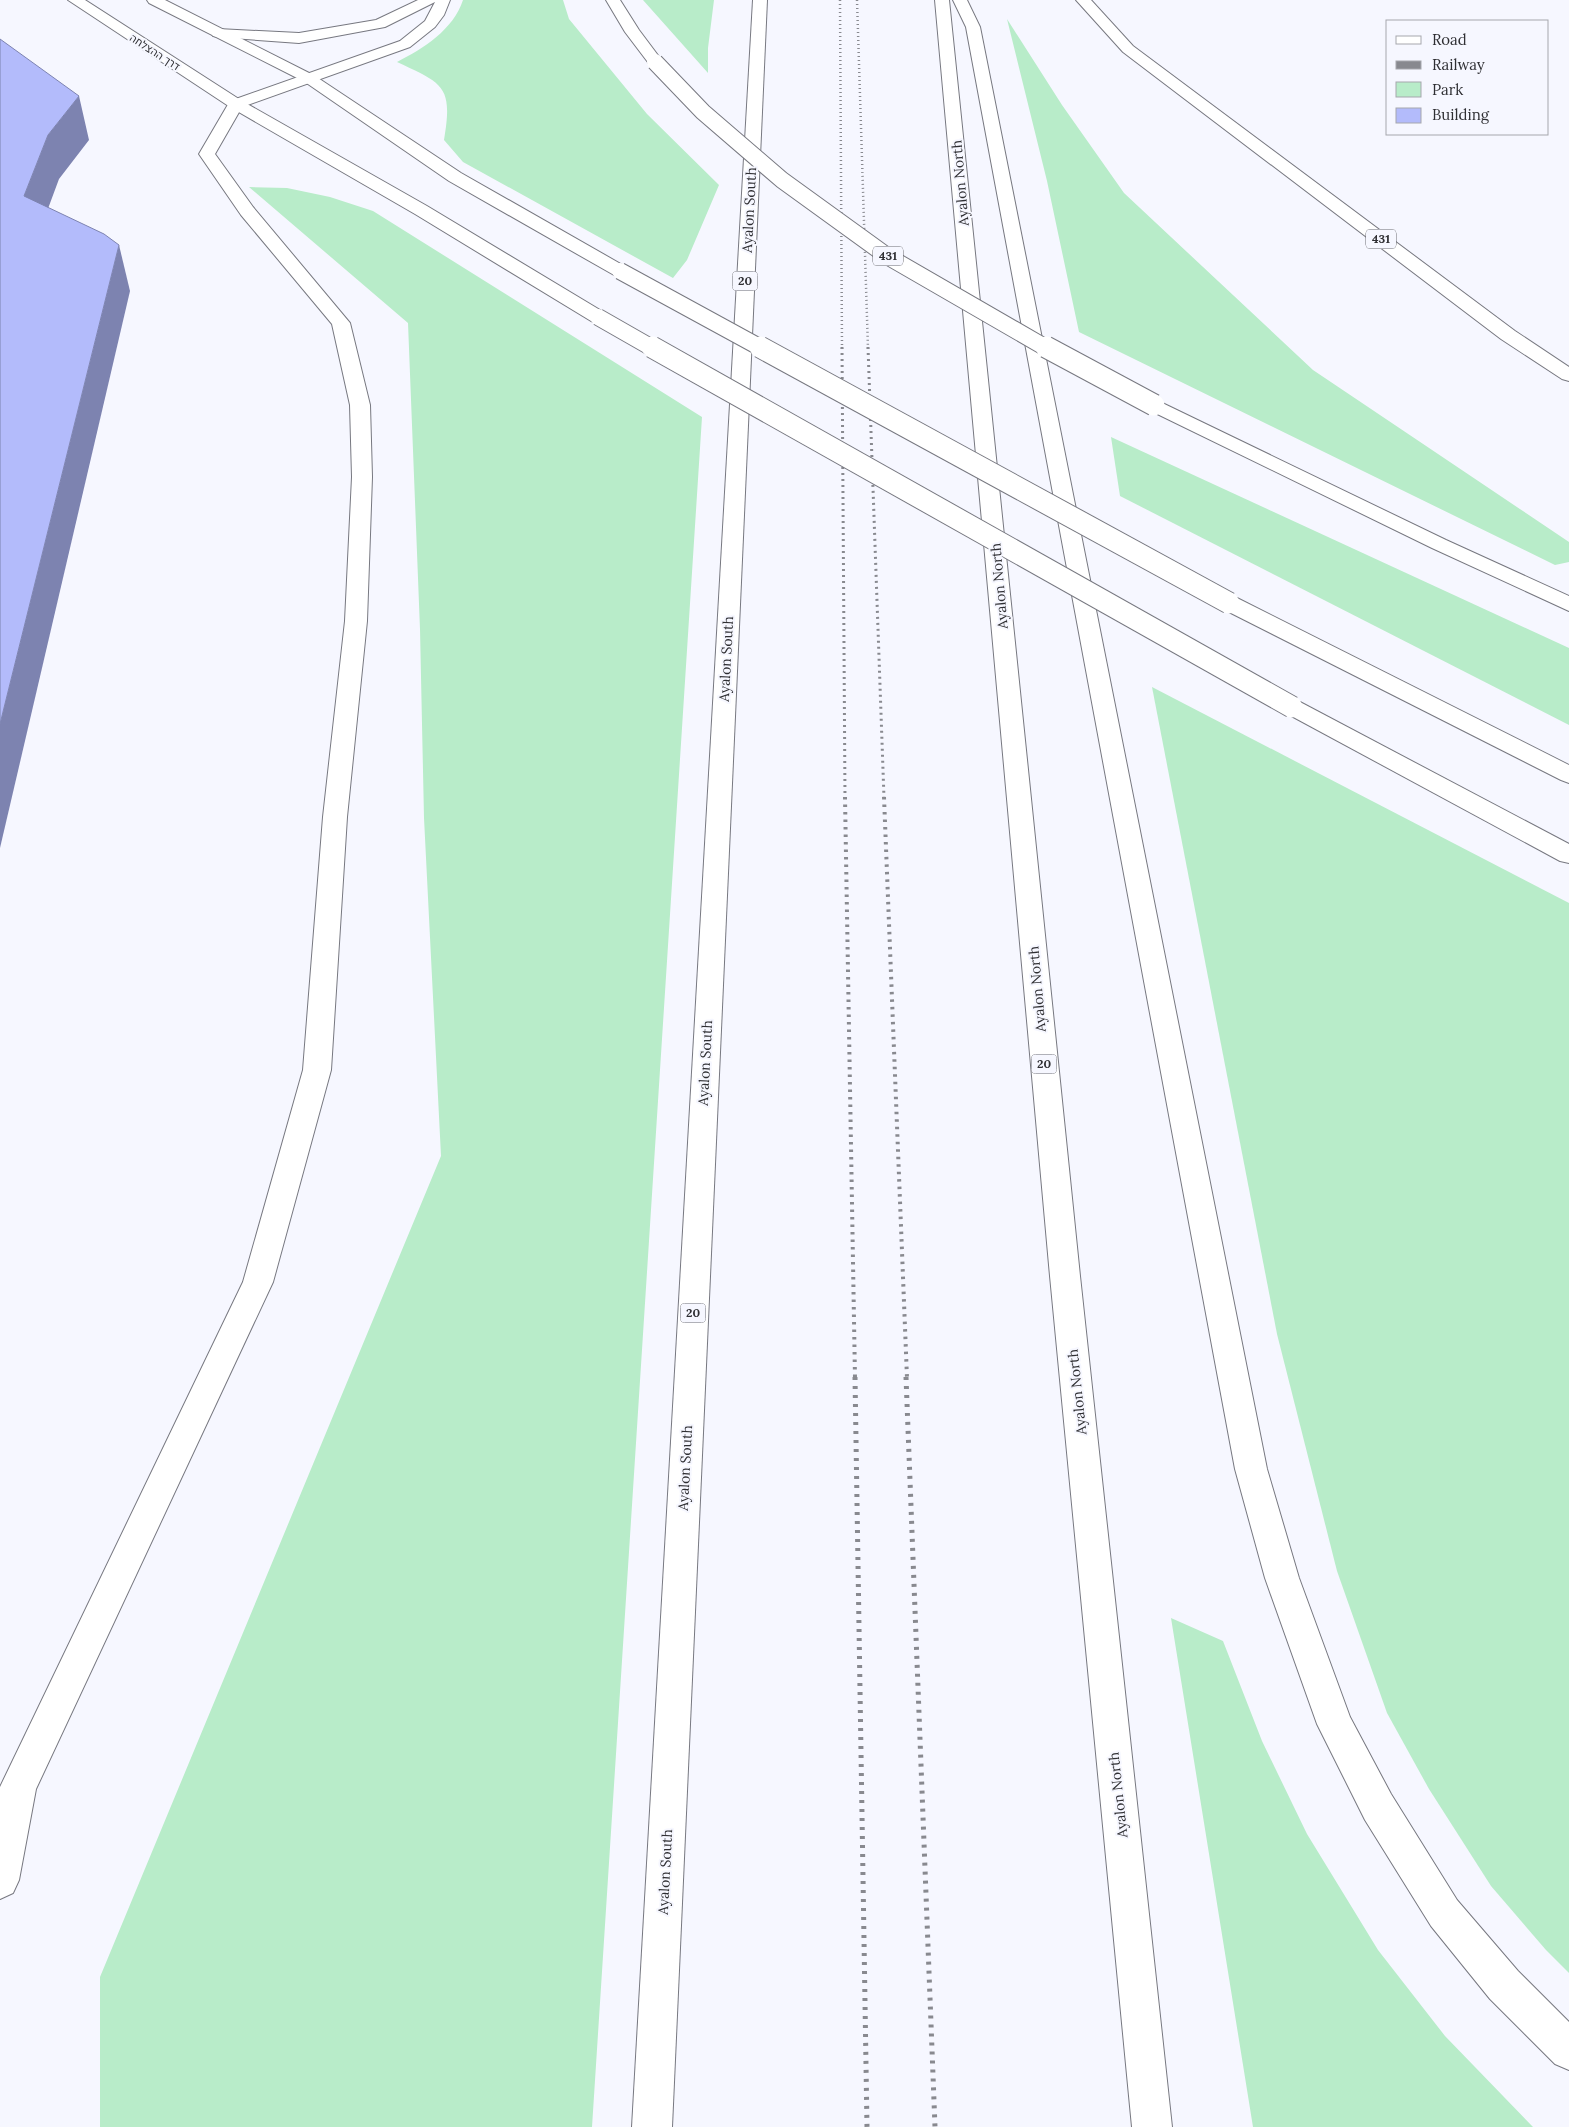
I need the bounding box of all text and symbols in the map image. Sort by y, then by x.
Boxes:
legend [1386,20,1549,135]
text: Road [1432,30,1467,49]
street label: דרך ההצלחה [127,31,183,74]
text: Railway [1432,55,1485,74]
text: Park [1432,80,1463,99]
text: Building [1432,105,1490,124]
street label: Ayalon North [947,139,973,228]
street label: Ayalon South [738,167,760,254]
road number: 431 [1366,230,1396,248]
road number: 431 [873,247,903,266]
road number: 20 [732,272,758,290]
street label: Ayalon North [986,542,1012,631]
street label: Ayalon South [715,616,737,703]
street label: Ayalon North [1024,945,1050,1034]
street label: Ayalon South [694,1020,716,1107]
road number: 20 [1032,1054,1056,1074]
road number: 20 [680,1304,706,1322]
street label: Ayalon North [1064,1348,1091,1437]
street label: Ayalon South [674,1425,696,1512]
street label: Ayalon North [1105,1751,1132,1840]
street label: Ayalon South [654,1829,676,1916]

